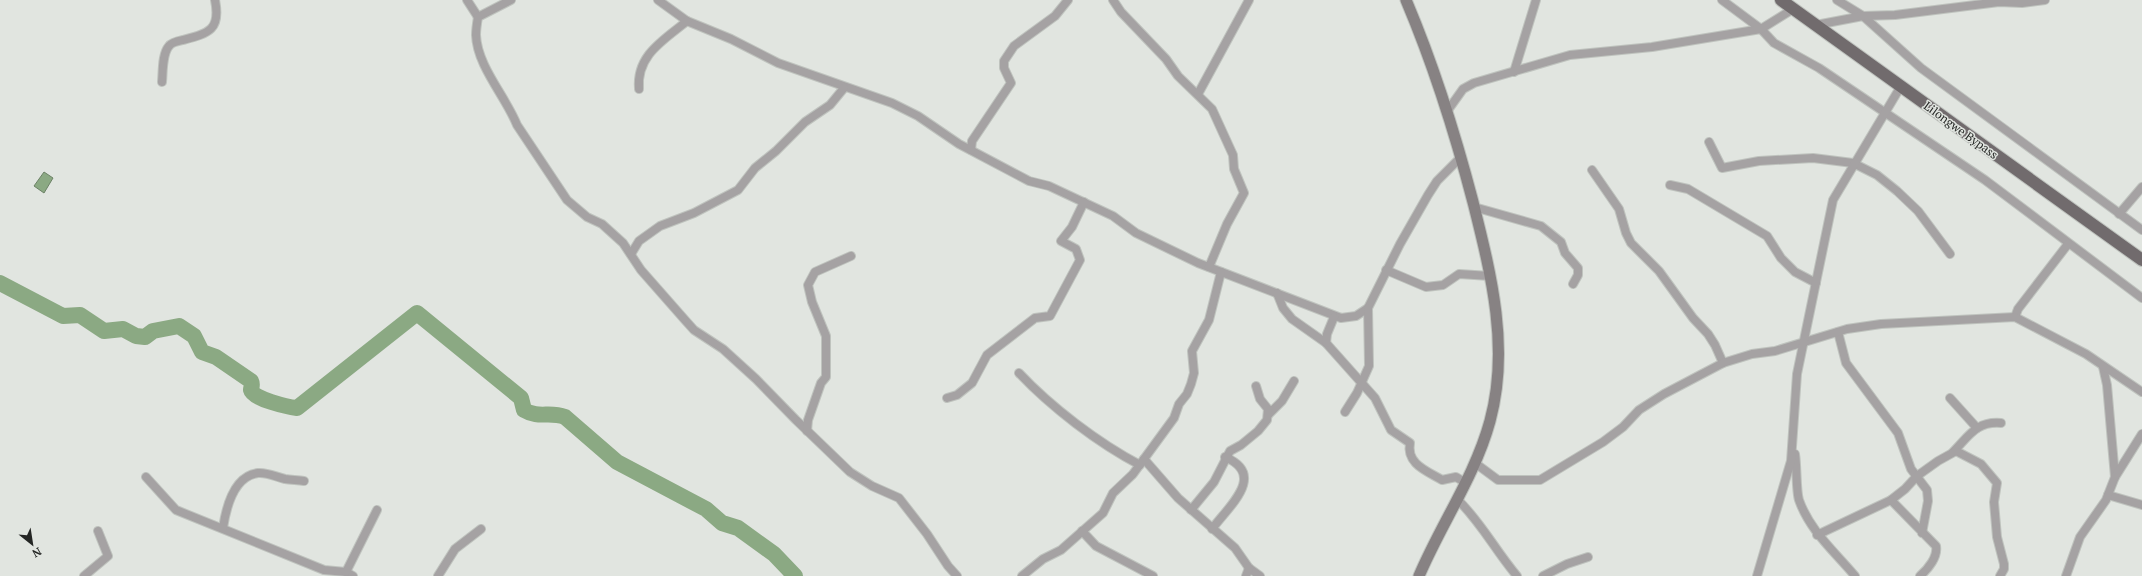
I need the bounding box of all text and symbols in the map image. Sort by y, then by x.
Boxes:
street label: Lilongwe Bypass [1921,98,2001,162]
north arrow [12,524,52,564]
text: N [29,545,44,561]

